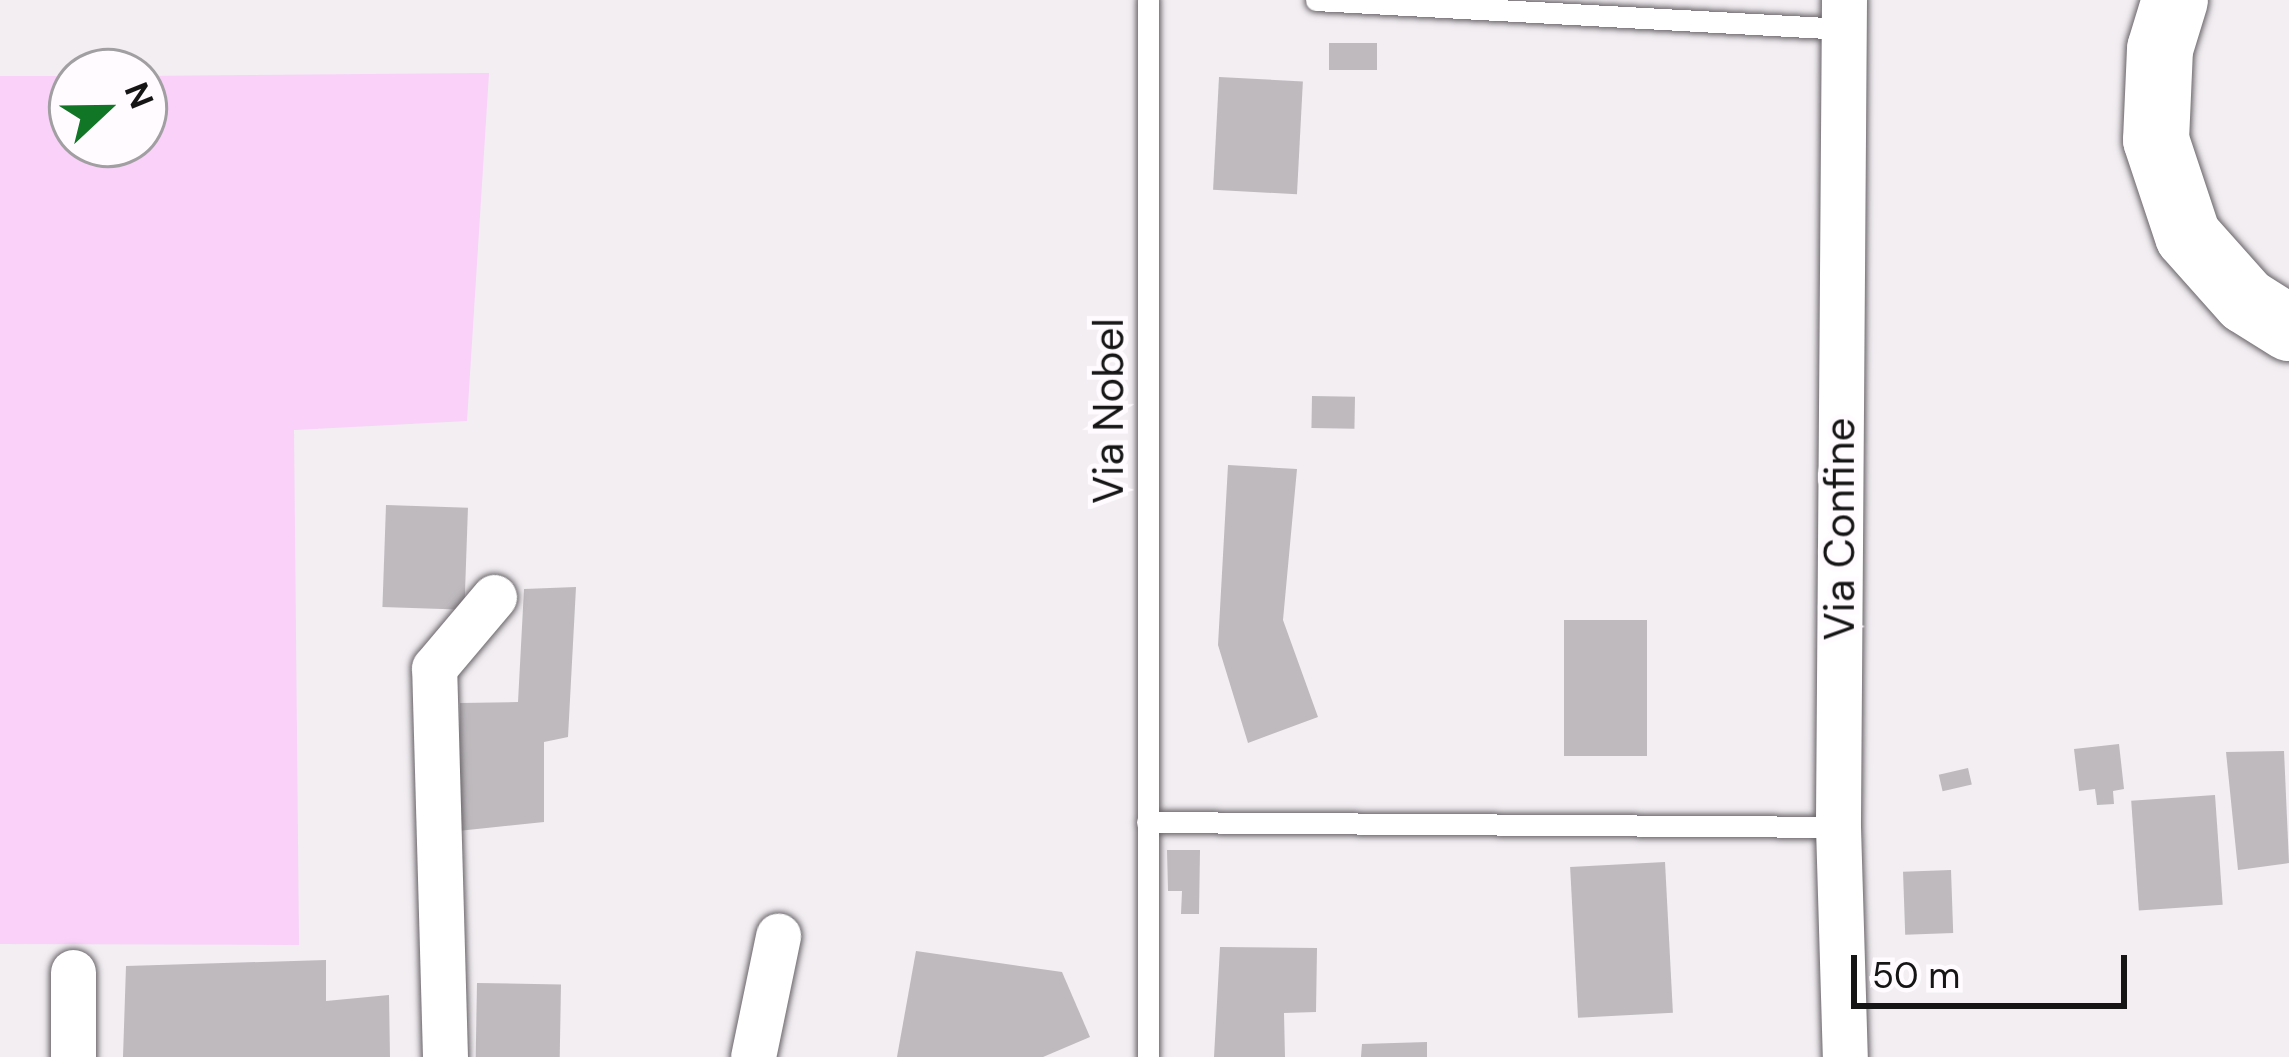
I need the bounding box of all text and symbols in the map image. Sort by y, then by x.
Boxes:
north arrow [48,48,168,168]
text: N [115,76,164,115]
street label: Via Nobel [1084,318,1134,504]
street label: Via Confine [1815,418,1865,640]
scale bar [1857,931,2133,1005]
text: 50 m [1872,952,1960,999]

